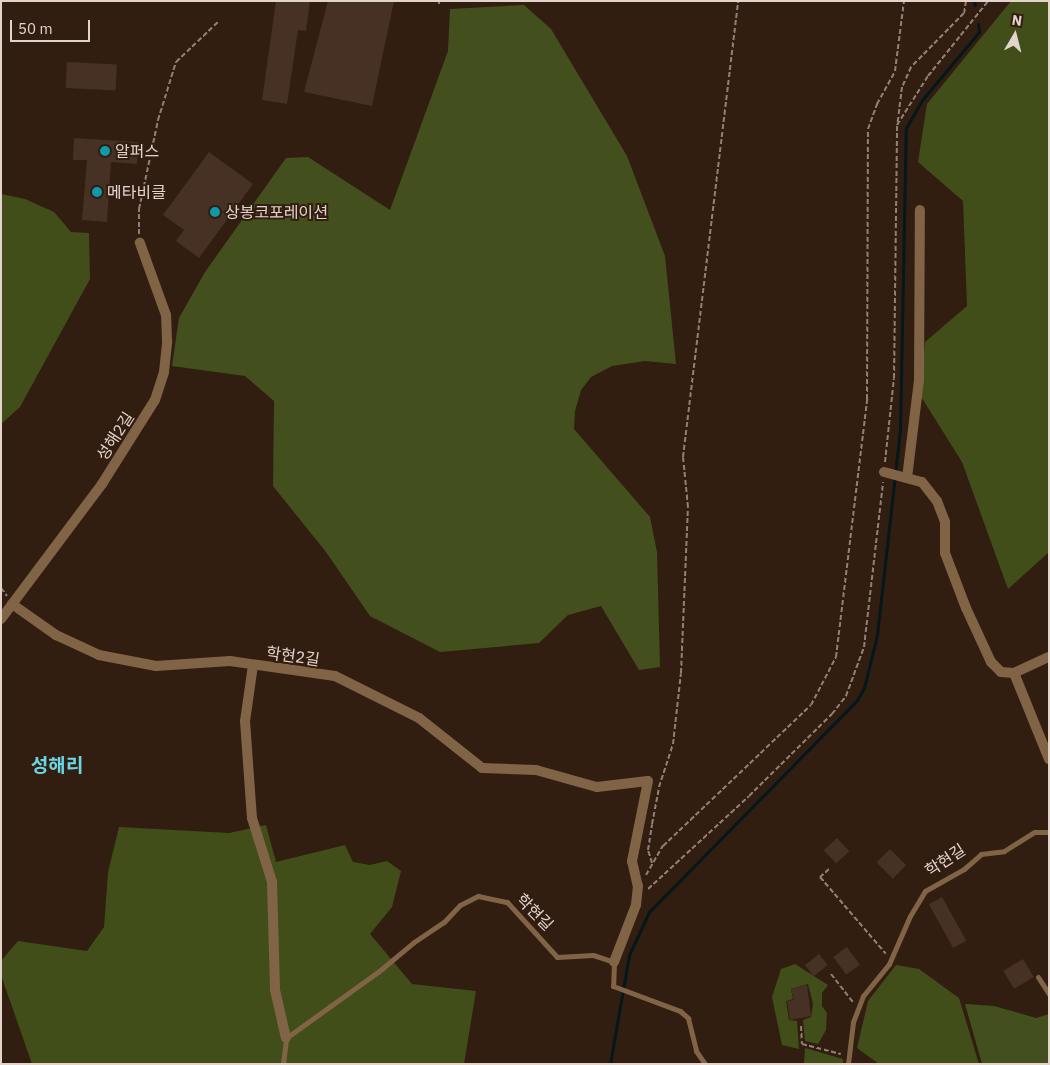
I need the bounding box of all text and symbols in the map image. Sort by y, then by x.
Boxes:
scale bar [12,10,92,42]
north arrow [990,10,1040,60]
text: N [1011,11,1023,30]
text: 50 m [18,19,53,38]
place label: 알퍼스 [115,141,159,161]
marker: 알퍼스 [99,145,111,157]
place label: 메타비클 [107,182,166,202]
marker: 메타비클 [91,186,103,198]
place label: 상봉코포레이션 [225,202,328,222]
marker: 상봉코포레이션 [209,206,221,218]
street label: 성해2길 [92,408,138,464]
street label: 학현2길 [265,643,321,669]
district label: 성해리 [31,755,83,777]
street label: 학현길 [921,840,969,880]
street label: 학현길 [513,890,557,934]

